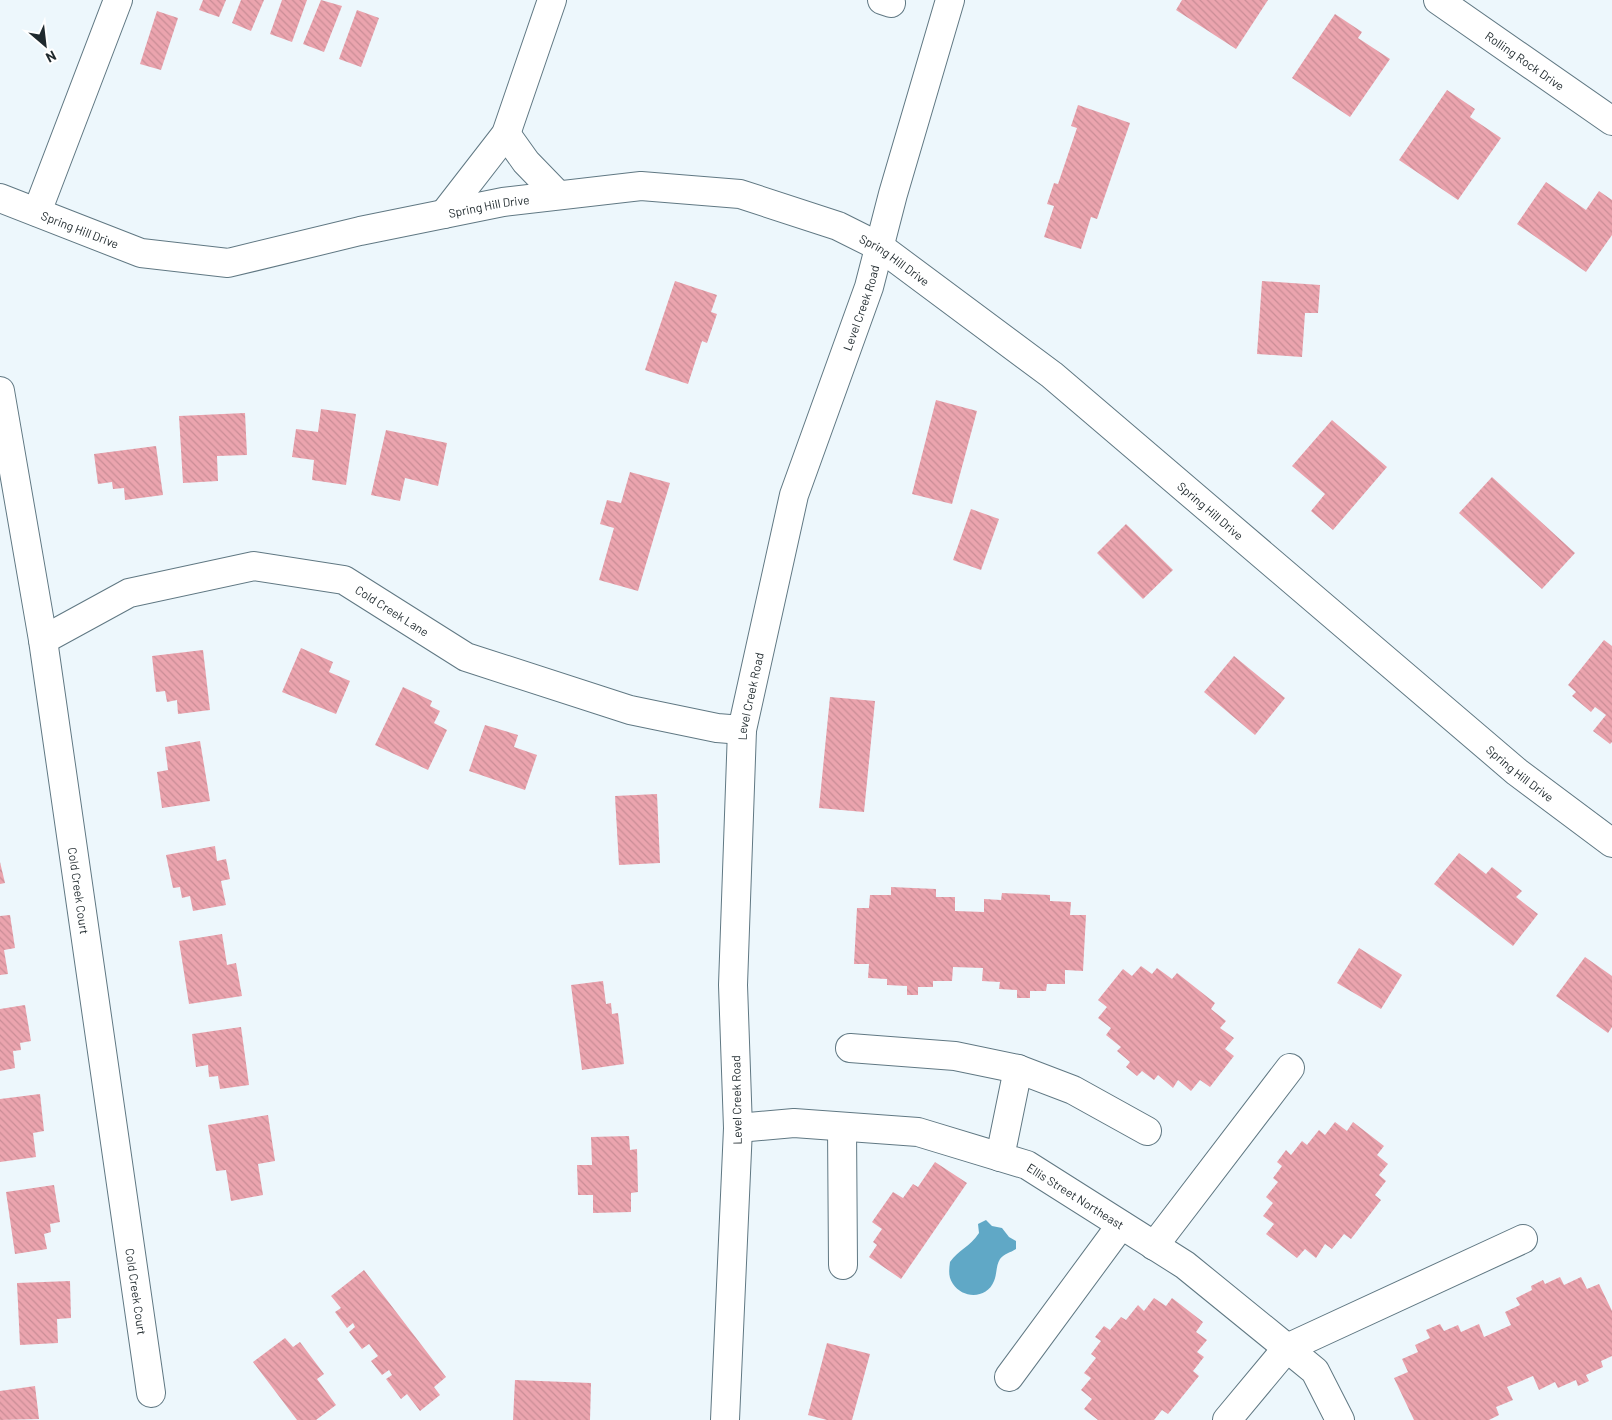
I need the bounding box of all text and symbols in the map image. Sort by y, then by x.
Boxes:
north arrow [20,20,70,70]
street label: Rolling Rock Drive [1483,28,1567,93]
text: N [43,47,59,67]
street label: Spring Hill Drive [447,192,530,220]
street label: Spring Hill Drive [39,208,121,251]
street label: Spring Hill Drive [857,231,932,288]
street label: Level Creek Road [840,264,881,353]
street label: Spring Hill Drive [1175,479,1246,542]
street label: Cold Creek Lane [353,582,432,639]
street label: Level Creek Road [735,651,766,741]
street label: Spring Hill Drive [1484,742,1557,804]
street label: Cold Creek Court [66,846,92,935]
street label: Level Creek Road [728,1055,744,1145]
street label: Ellis Street Northeast [1025,1160,1127,1232]
street label: Cold Creek Court [123,1247,150,1336]

